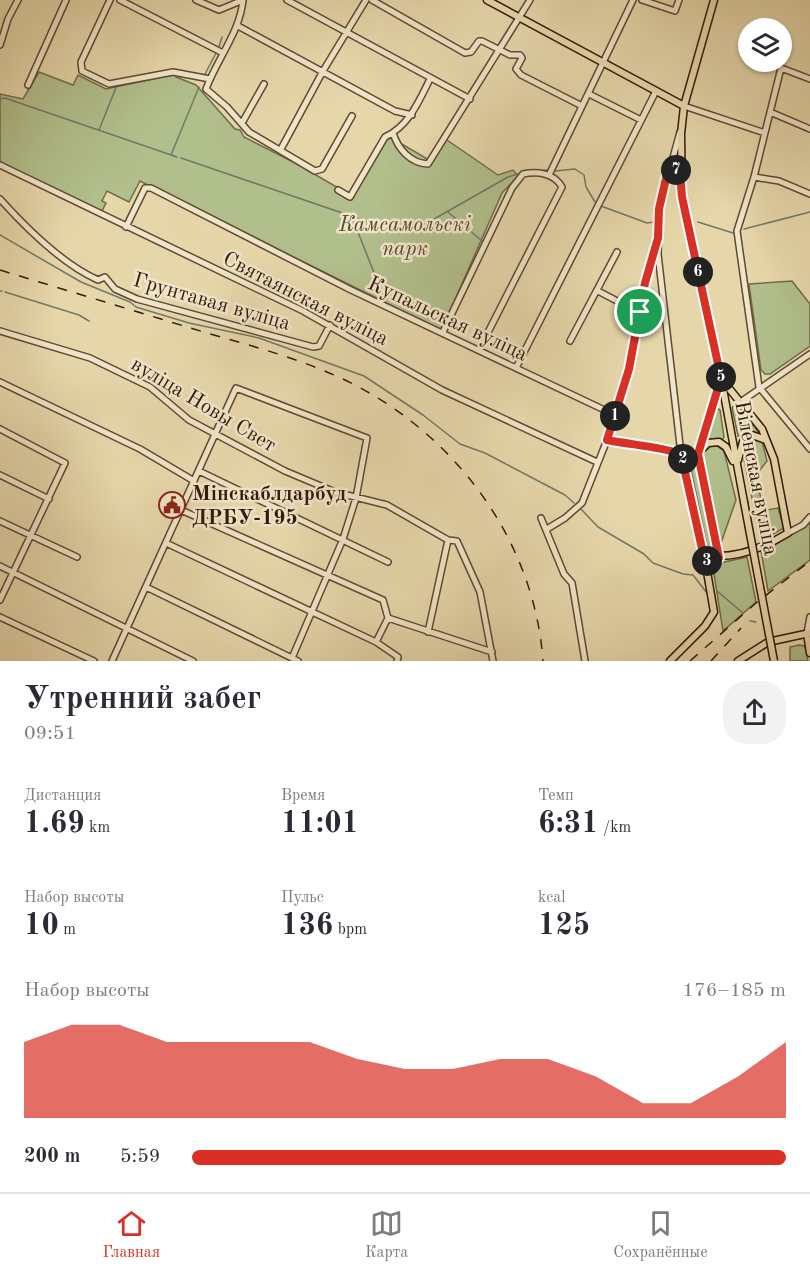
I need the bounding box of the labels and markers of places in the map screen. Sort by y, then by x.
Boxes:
pin: 7 [661,155,691,185]
pin: 6 [683,257,713,287]
pin [614,286,665,337]
pin: 5 [706,362,736,392]
pin: 1 [600,401,630,431]
pin: 2 [668,444,698,474]
place label: Мінскаблдарбуд ДРБУ-195 [192,484,347,529]
public building icon: Мінскаблдарбуд ДРБУ-195 [157,490,187,520]
pin: 3 [692,546,722,576]

